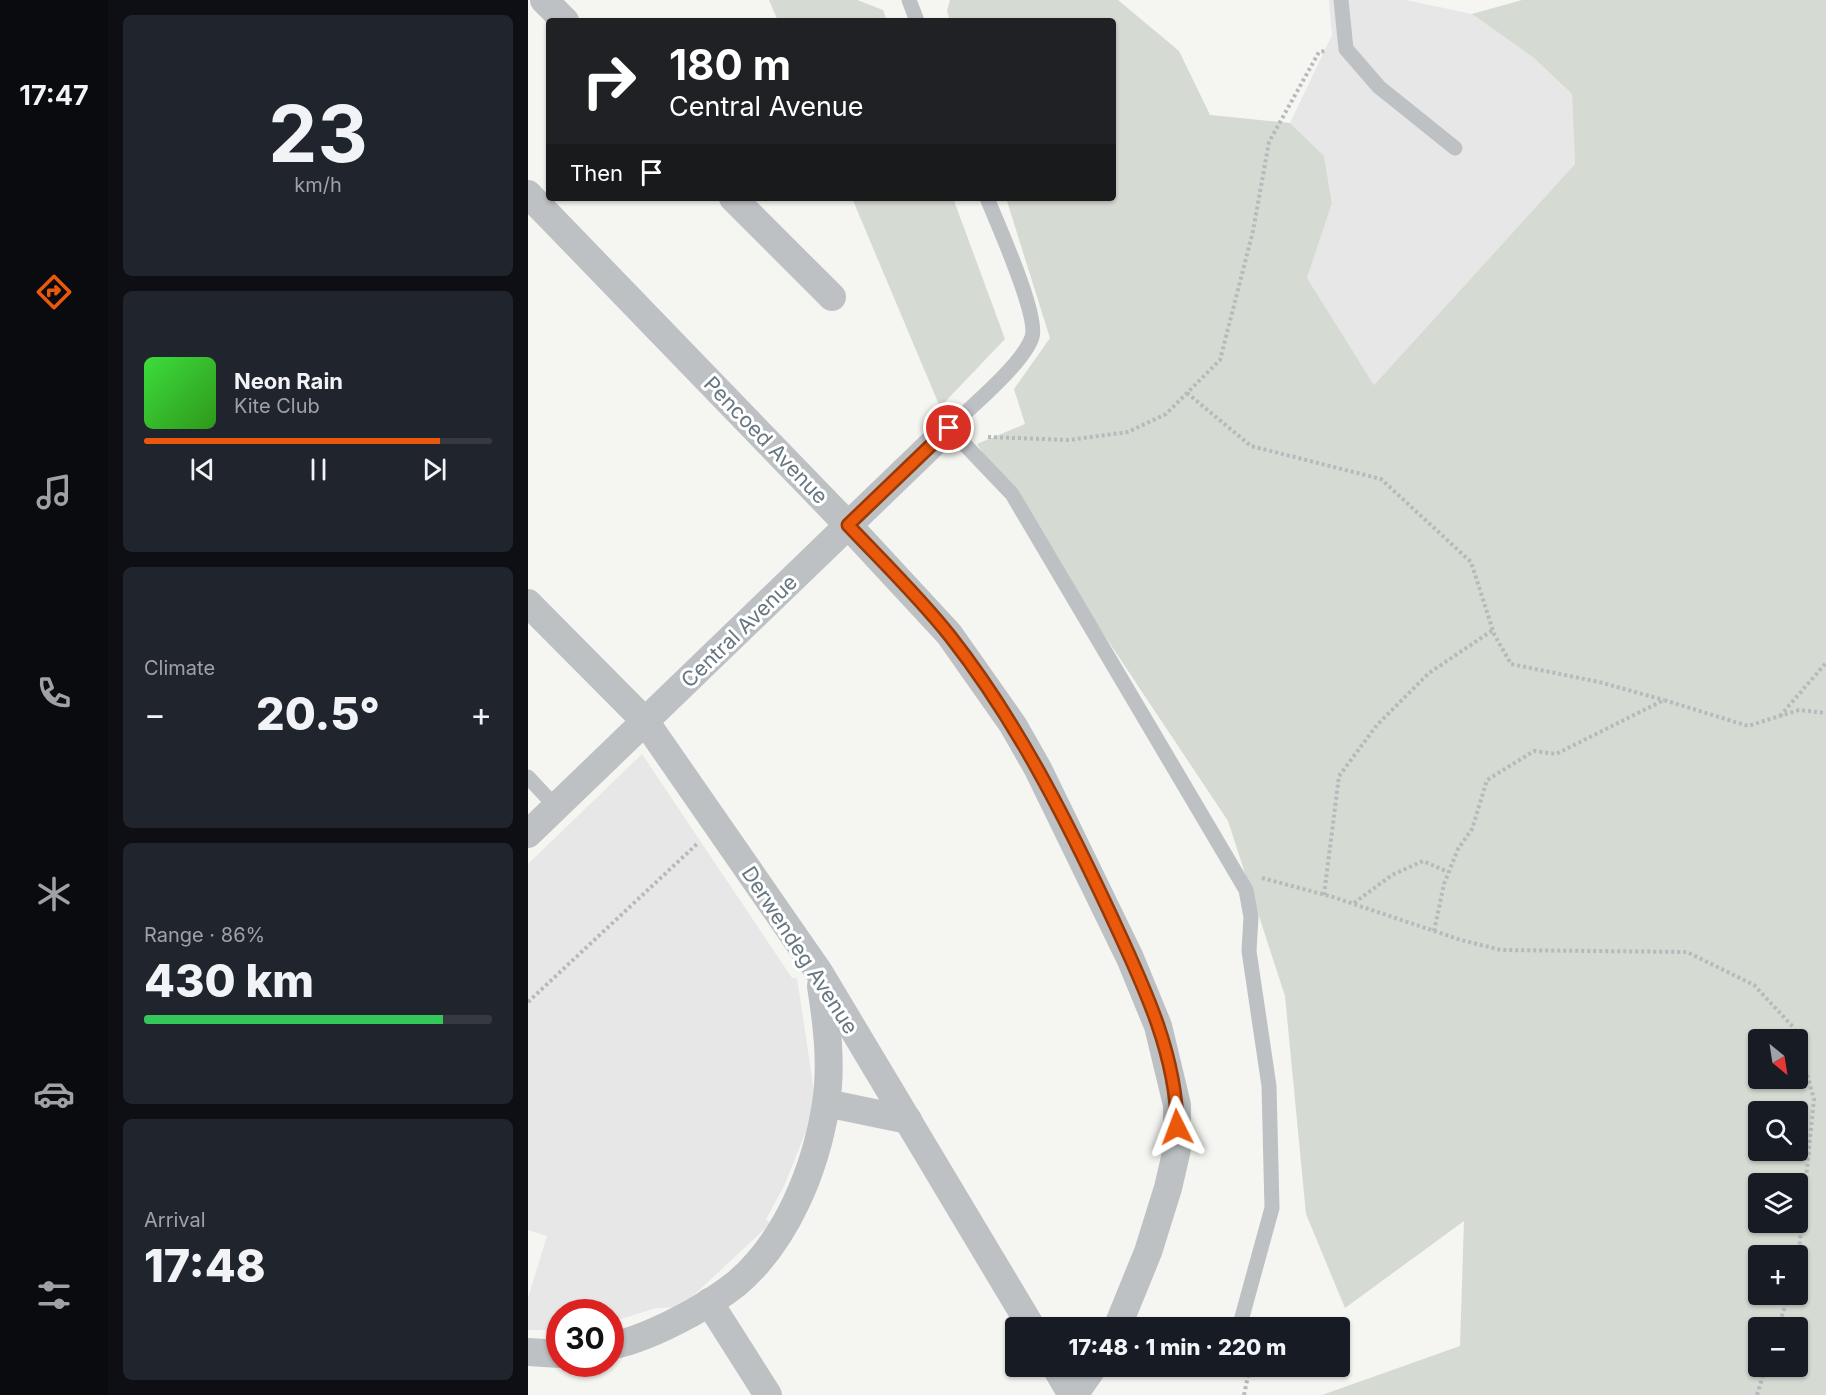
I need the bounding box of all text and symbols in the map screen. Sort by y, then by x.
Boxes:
text: 180 m [669,39,791,90]
icon: right [570,42,648,120]
text: 17:47 [19,79,89,112]
text: 23 [268,86,368,181]
text: Central Avenue [669,90,864,123]
icon: arrive [635,156,668,189]
text: Then [570,160,623,186]
text: km/h [294,173,342,197]
icon: directions [33,271,75,313]
text: Neon Rain [234,368,343,394]
street label: Pencoed Avenue [699,371,833,509]
text: Kite Club [234,394,320,418]
pin [923,402,974,453]
icon: arrive [932,411,965,444]
icon: previous [186,453,219,486]
icon: pause [302,453,335,486]
icon: next [418,453,451,486]
icon: music [33,471,75,513]
street label: Central Avenue [676,569,802,693]
text: Climate [144,656,215,680]
icon: phone [33,672,75,714]
text: 20.5° [256,686,380,741]
text: − [144,694,166,734]
text: + [470,694,492,734]
street label: Derwendeg Avenue [737,862,863,1038]
icon: climate [33,873,75,915]
text: Range · 86% [144,923,265,947]
text: 430 km [144,953,314,1008]
north arrow [1748,1029,1808,1089]
map controls [1748,1029,1808,1377]
icon: car [33,1073,75,1115]
position arrow [1145,1095,1209,1159]
button: search [1748,1101,1808,1161]
button: layers [1748,1173,1808,1233]
text: Arrival [144,1208,206,1232]
text: 17:48 [144,1238,266,1293]
button: + [1748,1245,1808,1305]
icon: filters [33,1274,75,1316]
speed limit sign: 30 [546,1299,624,1377]
button: − [1748,1317,1808,1377]
text: 17:48 · 1 min · 220 m [1069,1334,1286,1360]

